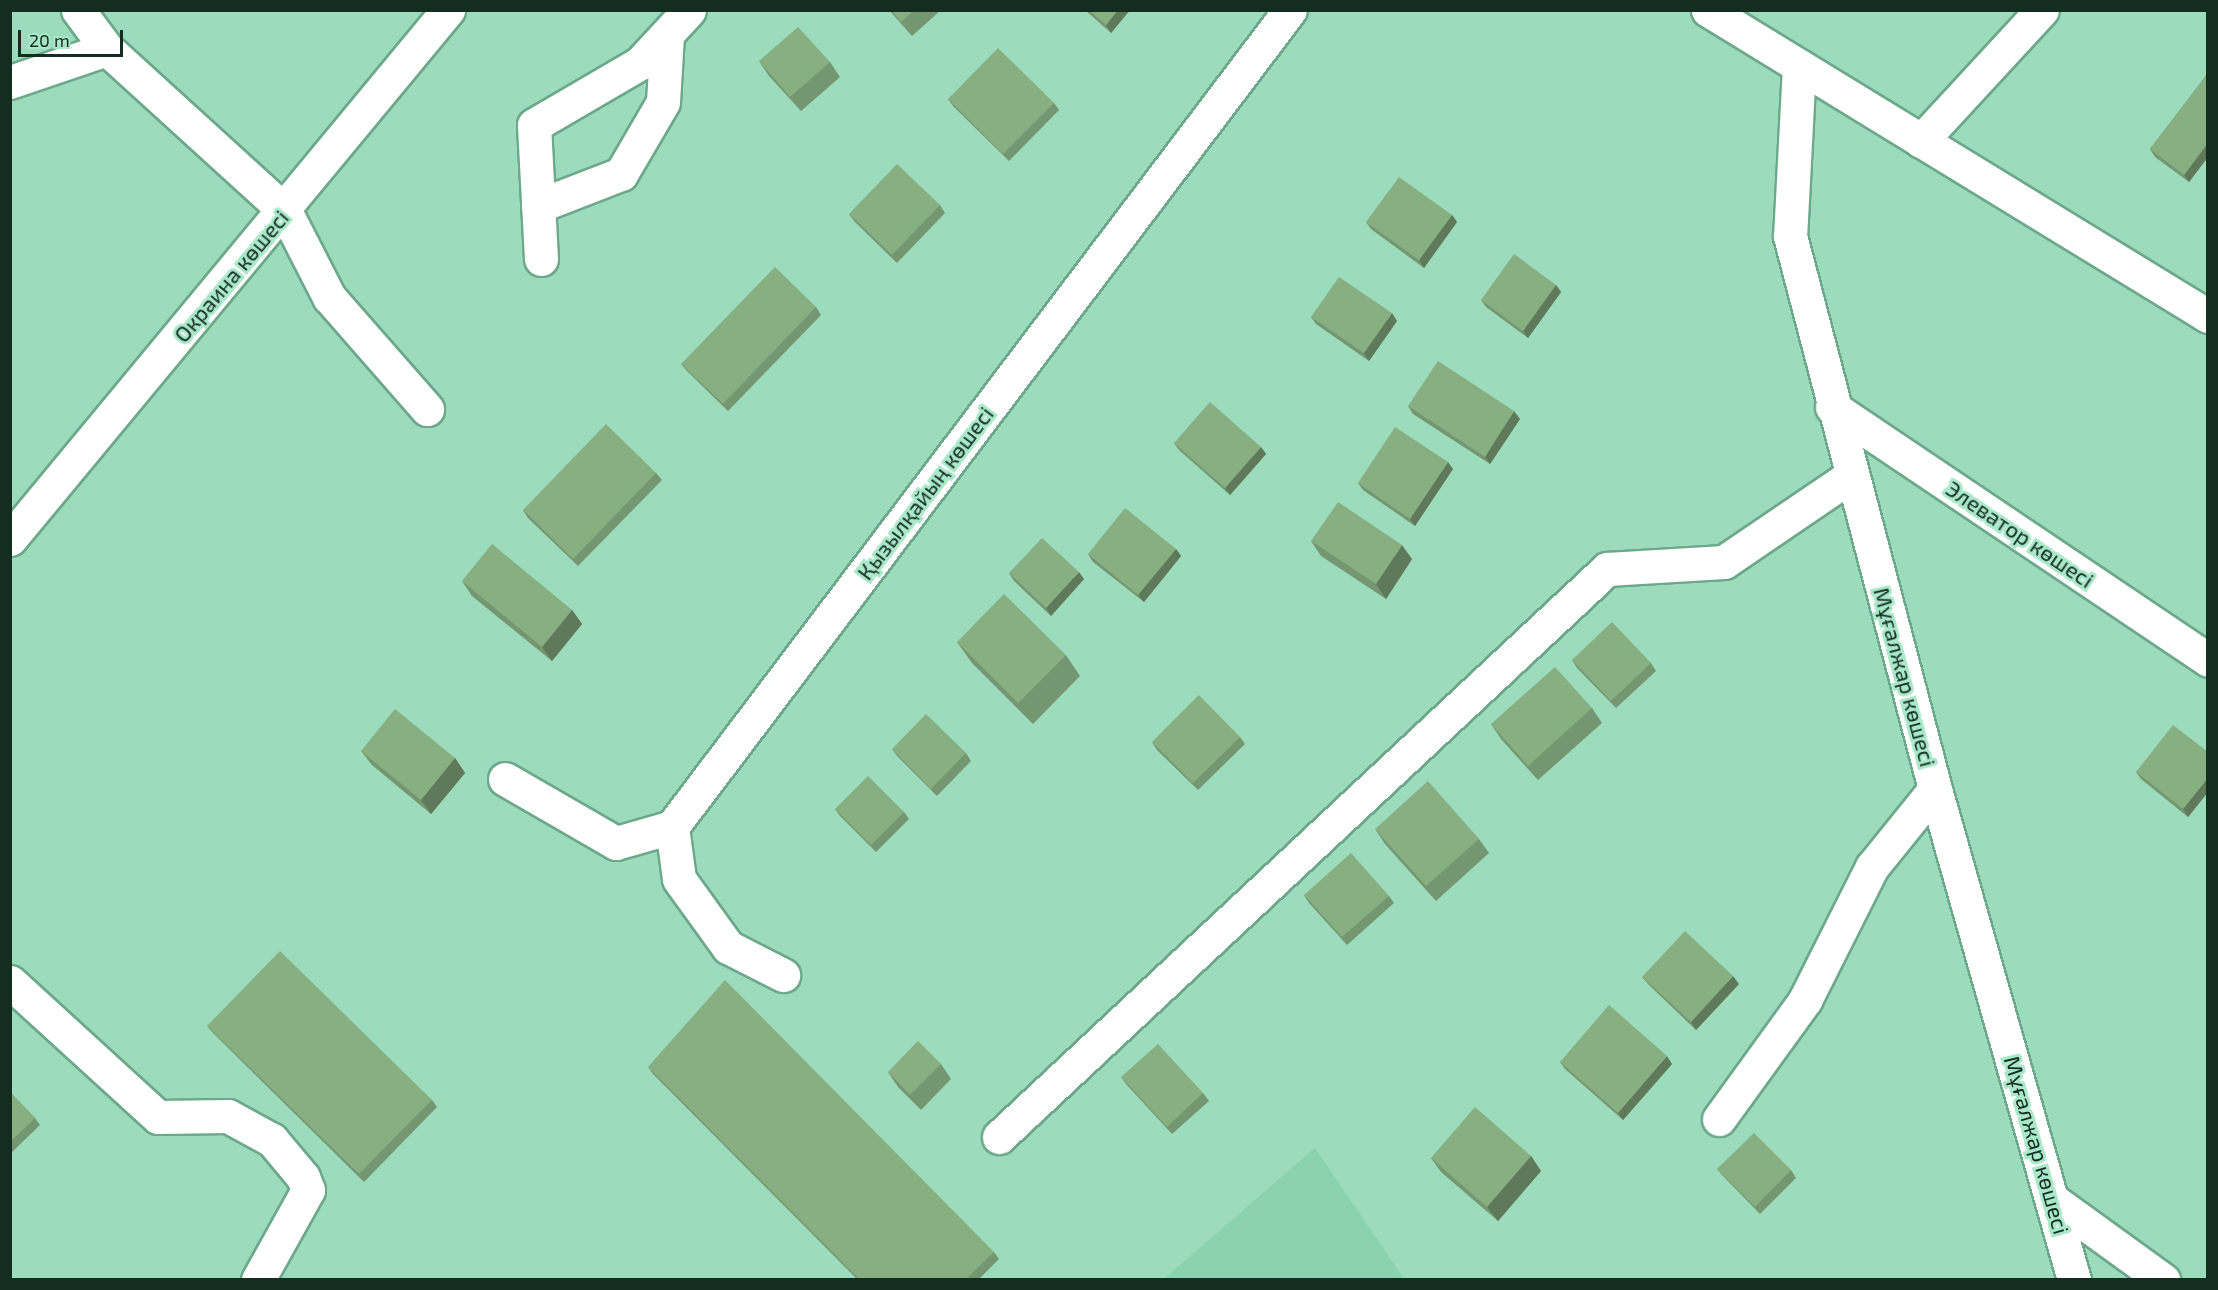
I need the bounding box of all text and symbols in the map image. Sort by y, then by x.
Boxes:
scale bar [21,18,126,56]
text: 20 m [29,29,70,51]
street label: Окраина көшесі [168,205,294,347]
street label: Қызылқайың көшесі [851,401,999,585]
street label: Элеватор көшесі [1941,475,2099,593]
street label: Мұғалжар көшесі [1868,585,1942,769]
street label: Мұғалжар көшесі [1999,1053,2075,1237]

